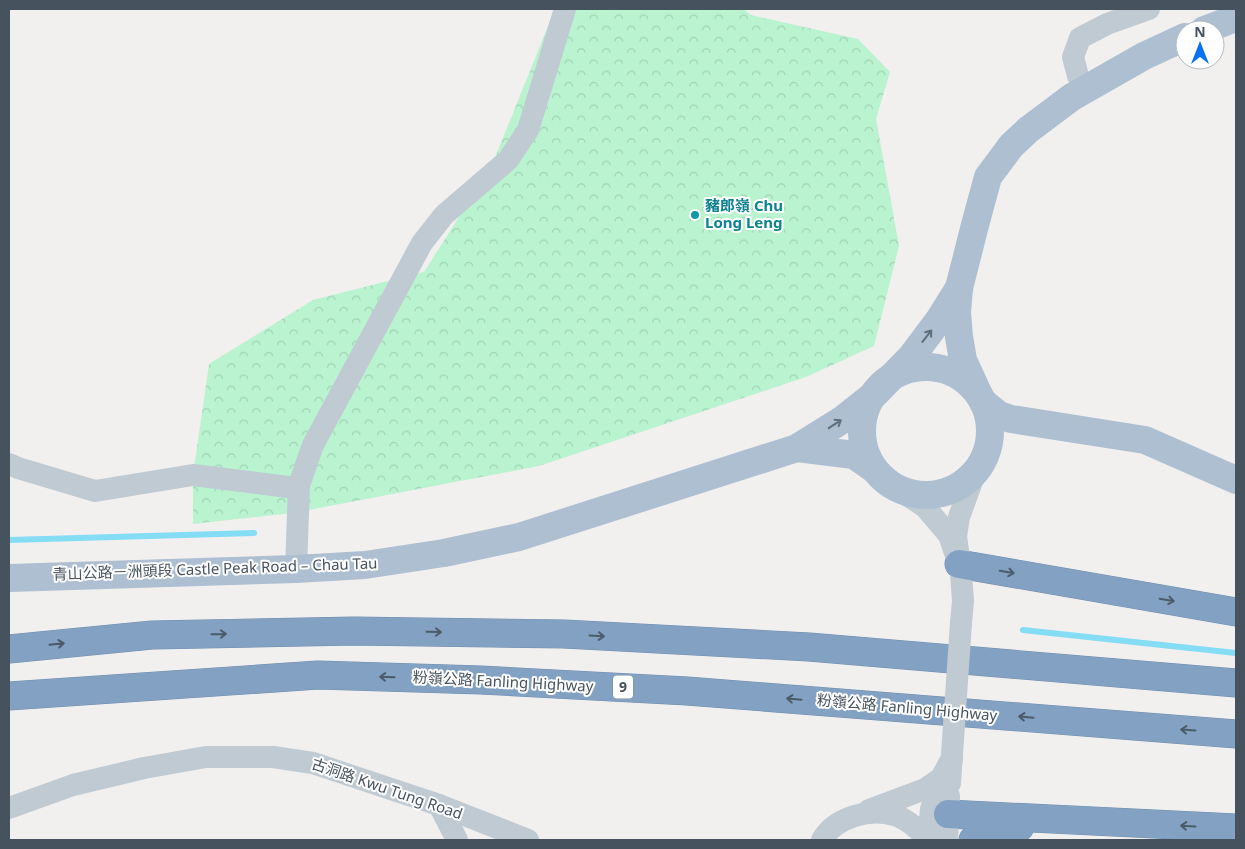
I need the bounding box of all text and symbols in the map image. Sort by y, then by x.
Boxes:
north arrow [1175,20,1225,70]
text: N [1194,22,1206,41]
place label: 豬郎嶺 Chu Long Leng [705,195,783,232]
marker: 豬郎嶺 Chu Long Leng [689,209,701,221]
one-way arrow [922,330,933,343]
one-way arrow [828,419,842,429]
street label: 青山公路－洲頭段 Castle Peak Road – Chau Tau [52,552,378,584]
one-way arrow [999,568,1015,578]
one-way arrow [1159,595,1175,605]
one-way arrow [426,627,442,637]
one-way arrow [211,629,227,639]
one-way arrow [588,632,604,641]
one-way arrow [49,640,65,649]
street label: 粉嶺公路 Fanling Highway [412,666,594,696]
one-way arrow [379,672,396,682]
road number: 9 [613,676,633,699]
street label: 粉嶺公路 Fanling Highway [816,689,998,725]
one-way arrow [786,694,802,704]
one-way arrow [1018,713,1034,722]
one-way arrow [1180,726,1196,735]
street label: 古洞路 Kwu Tung Road [309,753,465,823]
one-way arrow [1180,821,1196,830]

